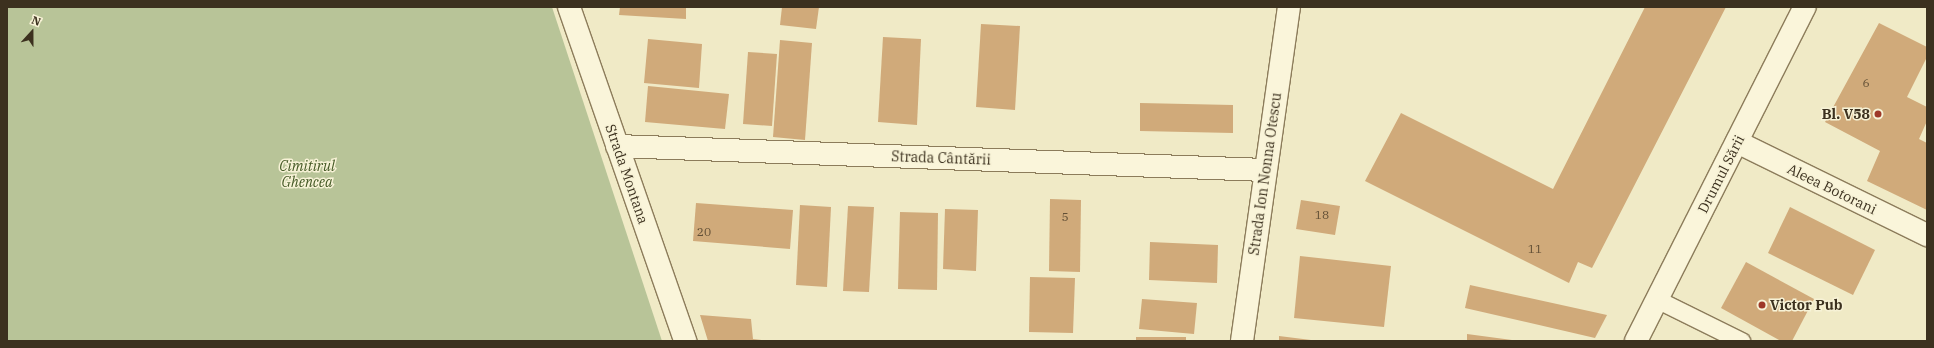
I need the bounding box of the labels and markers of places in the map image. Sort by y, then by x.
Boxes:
place label: Bl. V58 [1822,106,1870,122]
marker: Bl. V58 [1873,109,1883,119]
place label: Victor Pub [1770,297,1842,313]
marker: Victor Pub [1757,300,1767,310]

